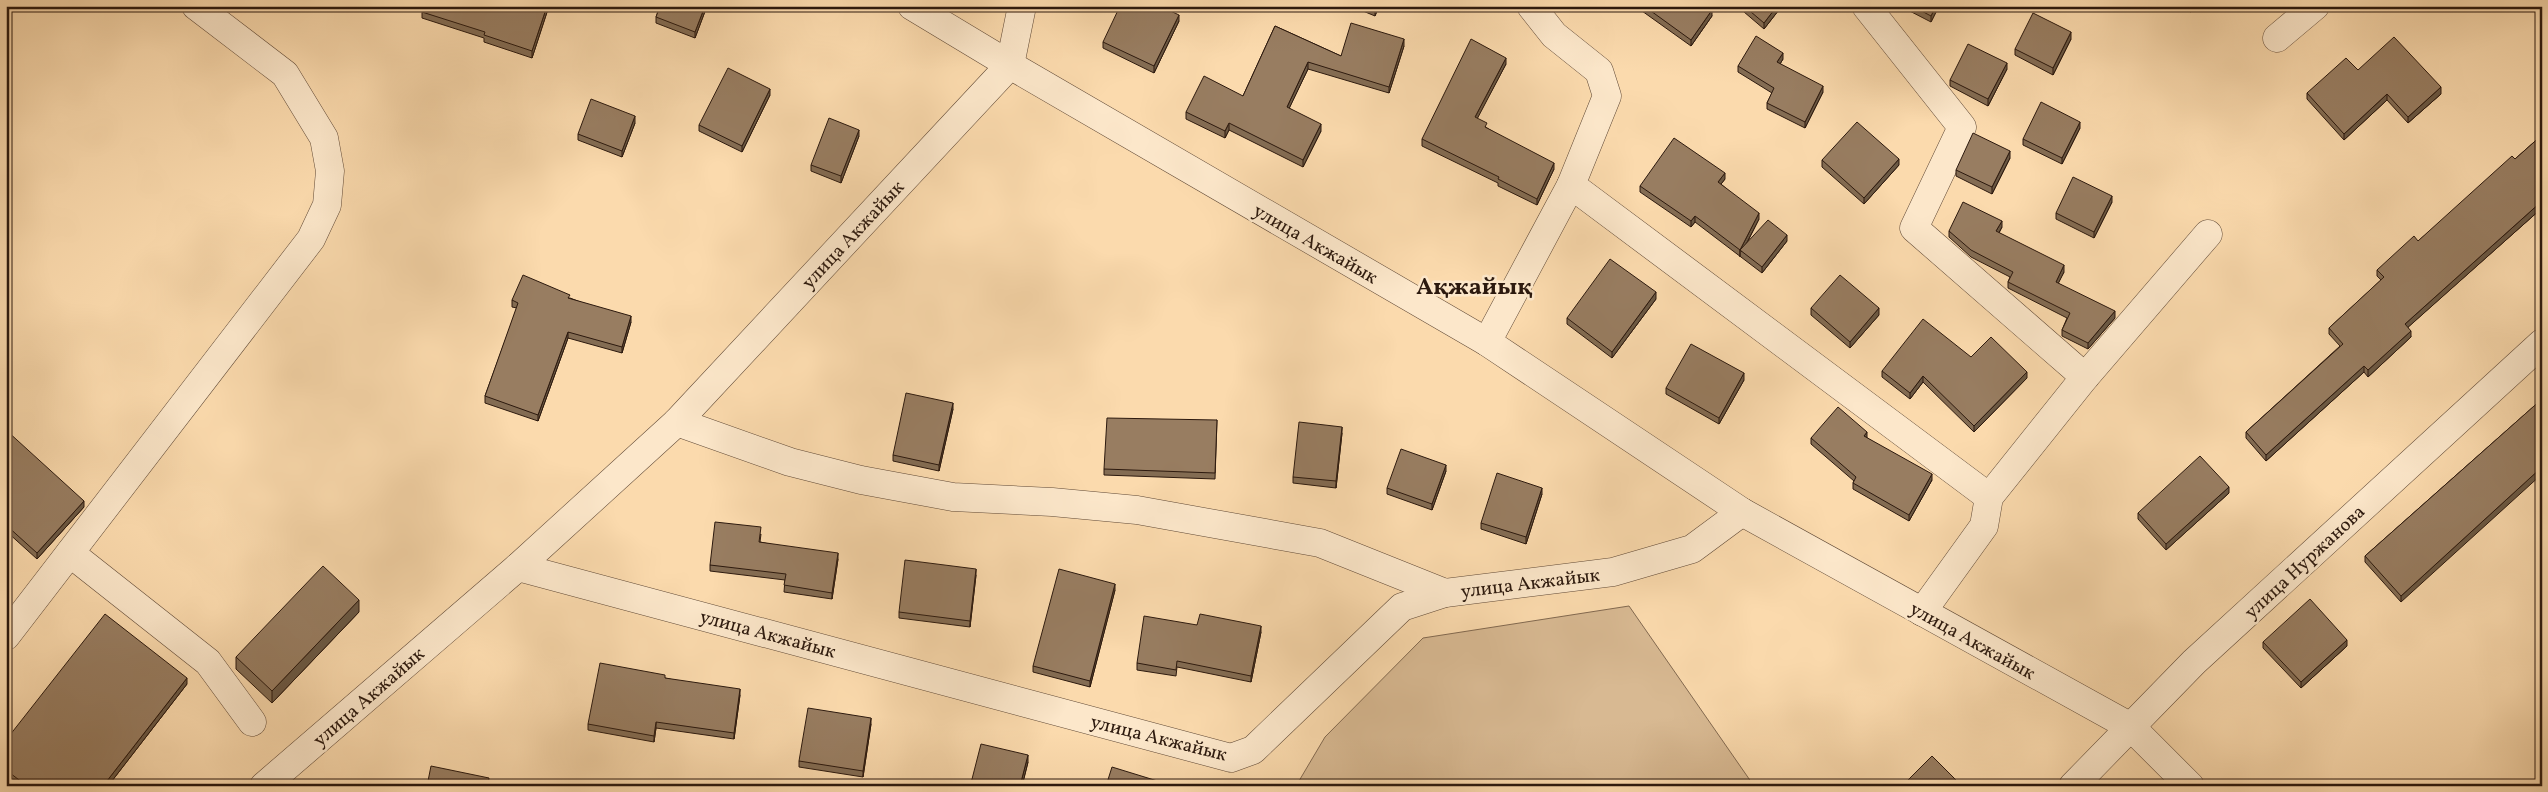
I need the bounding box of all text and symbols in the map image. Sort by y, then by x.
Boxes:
street label: улица Акжайык [796,175,911,295]
street label: улица Акжайык [1248,199,1382,291]
district label: Ақжайық [1416,271,1532,305]
street label: улица Нуржанова [2239,500,2371,625]
street label: улица Акжайык [1459,563,1601,605]
street label: улица Акжайык [1905,596,2040,687]
street label: улица Акжайык [697,604,838,666]
street label: улица Акжайык [308,642,431,753]
street label: улица Акжайык [1088,709,1230,768]

